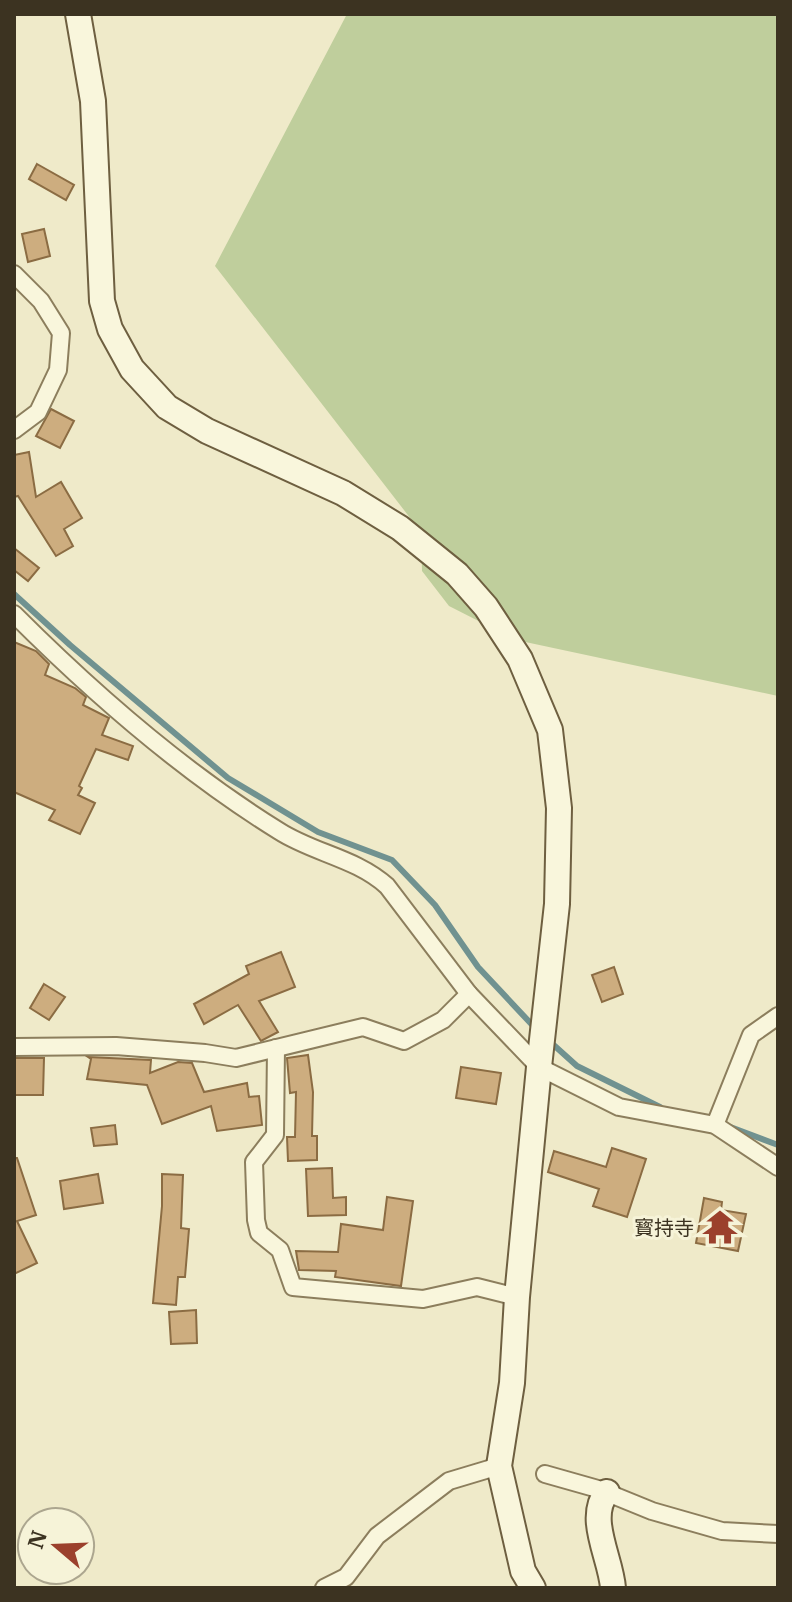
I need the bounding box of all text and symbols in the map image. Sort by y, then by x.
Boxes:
temple icon: 寳持寺 [701,1208,739,1246]
place label: 寳持寺 [634,1214,694,1241]
north arrow [16,1506,96,1586]
text: N [20,1526,53,1552]

